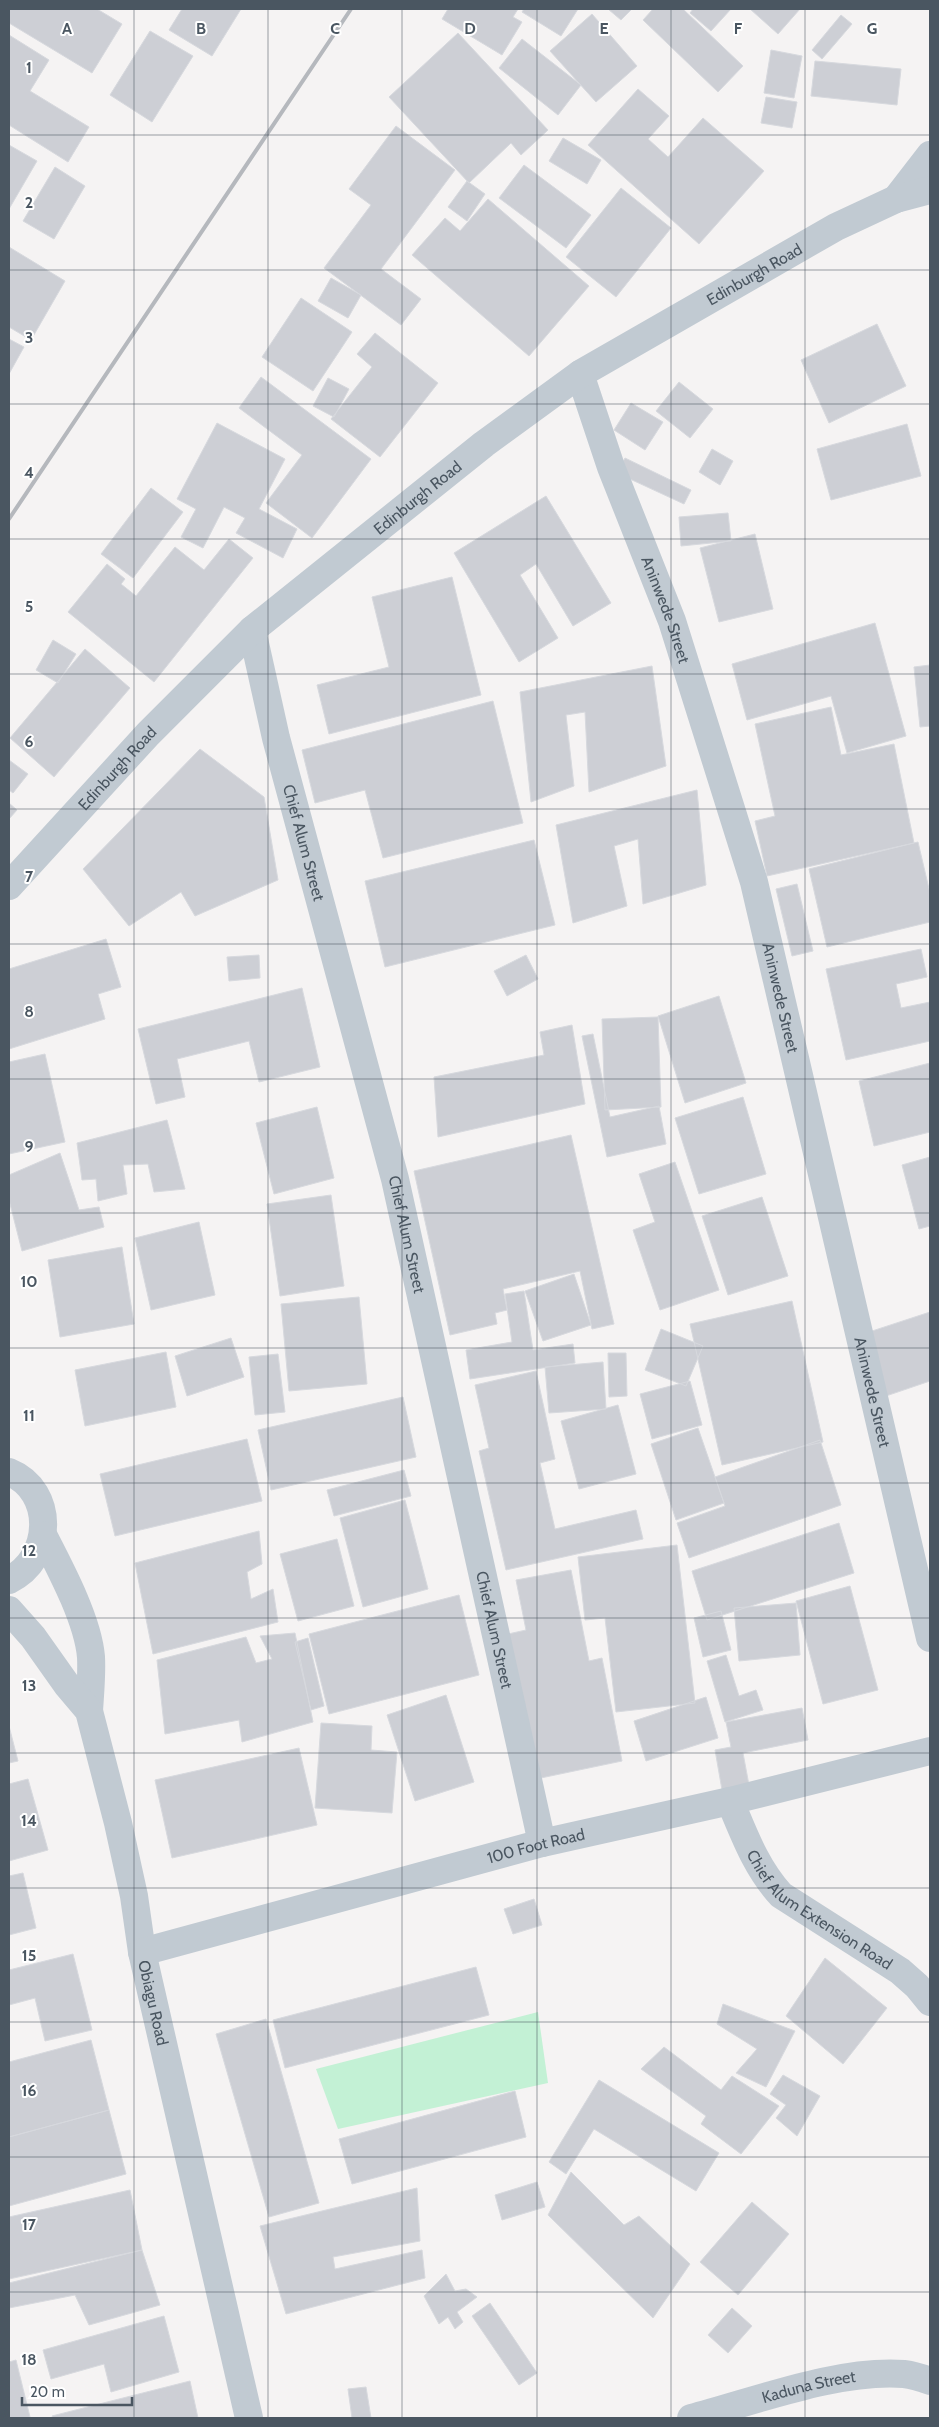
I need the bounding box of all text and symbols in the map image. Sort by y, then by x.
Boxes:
text: A [62,19,72,38]
text: B [196,19,206,38]
text: C [330,19,340,38]
text: D [464,19,476,38]
text: E [599,19,609,38]
text: F [734,19,743,38]
text: G [867,19,877,38]
text: 1 [26,58,32,77]
text: 2 [25,193,33,212]
street label: Edinburgh Road [703,239,805,309]
text: 3 [25,328,33,347]
street label: Edinburgh Road [370,457,465,538]
text: 4 [24,463,34,482]
street label: Aninwede Street [638,553,694,666]
text: 5 [25,597,33,616]
street label: Edinburgh Road [74,722,160,814]
text: 6 [25,732,34,751]
street label: Chief Alum Street [279,782,329,904]
text: 7 [25,867,34,886]
street label: Aninwede Street [759,941,803,1055]
text: 8 [24,1002,34,1021]
text: 9 [25,1137,34,1156]
street label: Chief Alum Street [385,1174,430,1295]
text: 10 [20,1272,38,1291]
street label: Aninwede Street [851,1335,895,1450]
text: 11 [23,1406,35,1425]
text: 12 [22,1541,36,1560]
street label: Chief Alum Street [473,1569,517,1691]
text: 13 [22,1676,36,1695]
text: 14 [21,1811,37,1830]
street label: 100 Foot Road [485,1824,587,1867]
street label: Chief Alum Extension Road [743,1846,896,1973]
text: 15 [22,1946,36,1965]
street label: Obiagu Road [135,1958,173,2047]
text: 16 [22,2081,36,2100]
text: 17 [22,2215,37,2234]
text: 18 [21,2350,37,2369]
street label: Kaduna Street [760,2366,857,2407]
scale bar [22,2374,132,2406]
text: 20 m [30,2383,65,2401]

